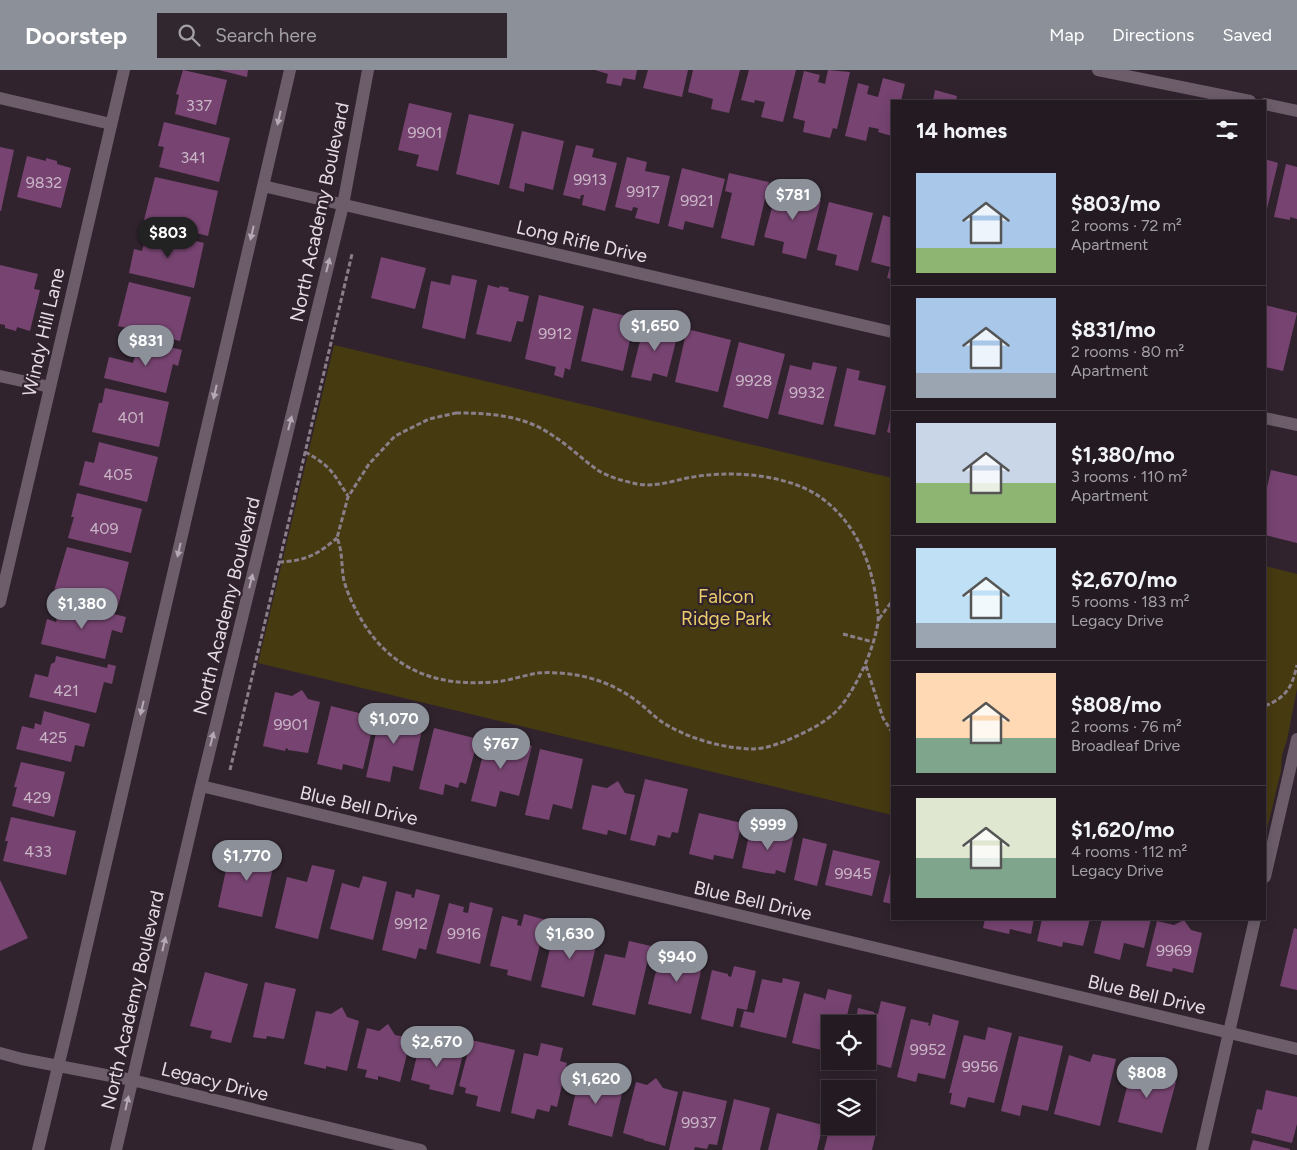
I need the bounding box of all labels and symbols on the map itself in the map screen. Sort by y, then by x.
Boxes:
house number: 337 [186,96,212,115]
street label: North Academy Boulevard [285,100,354,324]
one-way arrow [275,110,283,125]
house number: 9901 [408,123,442,142]
house number: 341 [180,148,206,167]
house number: 9913 [573,170,607,189]
house number: 9832 [26,173,62,192]
pin: $781 [763,178,823,221]
house number: 9917 [626,182,660,201]
house number: 9921 [680,191,714,210]
street label: Long Rifle Drive [514,215,650,268]
pin: $803 [138,216,198,259]
one-way arrow [248,226,256,241]
one-way arrow [324,258,332,273]
street label: Windy Hill Lane [18,266,69,399]
pin: $1,650 [614,310,696,352]
pin: $831 [116,324,176,367]
house number: 9912 [538,324,572,343]
house number: 9928 [736,371,772,390]
house number: 9932 [789,383,825,402]
one-way arrow [211,384,219,399]
house number: 401 [118,408,144,427]
one-way arrow [286,416,294,431]
house number: 405 [103,465,133,484]
street label: North Academy Boulevard [188,495,265,718]
house number: 409 [89,519,119,538]
one-way arrow [175,542,183,557]
one-way arrow [247,574,255,589]
park label: Falcon Ridge Park [681,585,772,630]
pin: $1,380 [41,588,123,630]
house number: 421 [53,681,79,700]
one-way arrow [138,701,146,716]
pin: $1,070 [353,702,435,745]
house number: 9901 [274,715,308,734]
house number: 425 [39,728,67,747]
pin: $767 [471,728,531,770]
one-way arrow [208,731,216,746]
street label: Blue Bell Drive [298,781,420,830]
house number: 429 [23,788,51,807]
pin: $999 [738,808,798,851]
pin: $1,770 [206,840,288,882]
house number: 433 [24,842,52,861]
house number: 9945 [834,864,872,883]
street label: Blue Bell Drive [692,876,814,925]
street label: North Academy Boulevard [96,888,169,1112]
house number: 9912 [394,914,428,933]
pin: $1,630 [529,918,611,960]
house number: 9916 [447,924,481,943]
one-way arrow [160,937,168,952]
pin: $940 [647,940,707,983]
house number: 9969 [1156,941,1192,960]
street label: Blue Bell Drive [1086,970,1208,1019]
pin: $2,670 [396,1026,478,1068]
house number: 9952 [910,1040,946,1059]
pin: $808 [1117,1056,1177,1099]
street label: Legacy Drive [159,1057,271,1106]
house number: 9956 [962,1057,998,1076]
pin: $1,620 [555,1062,637,1105]
one-way arrow [123,1095,131,1110]
house number: 9937 [681,1113,717,1132]

